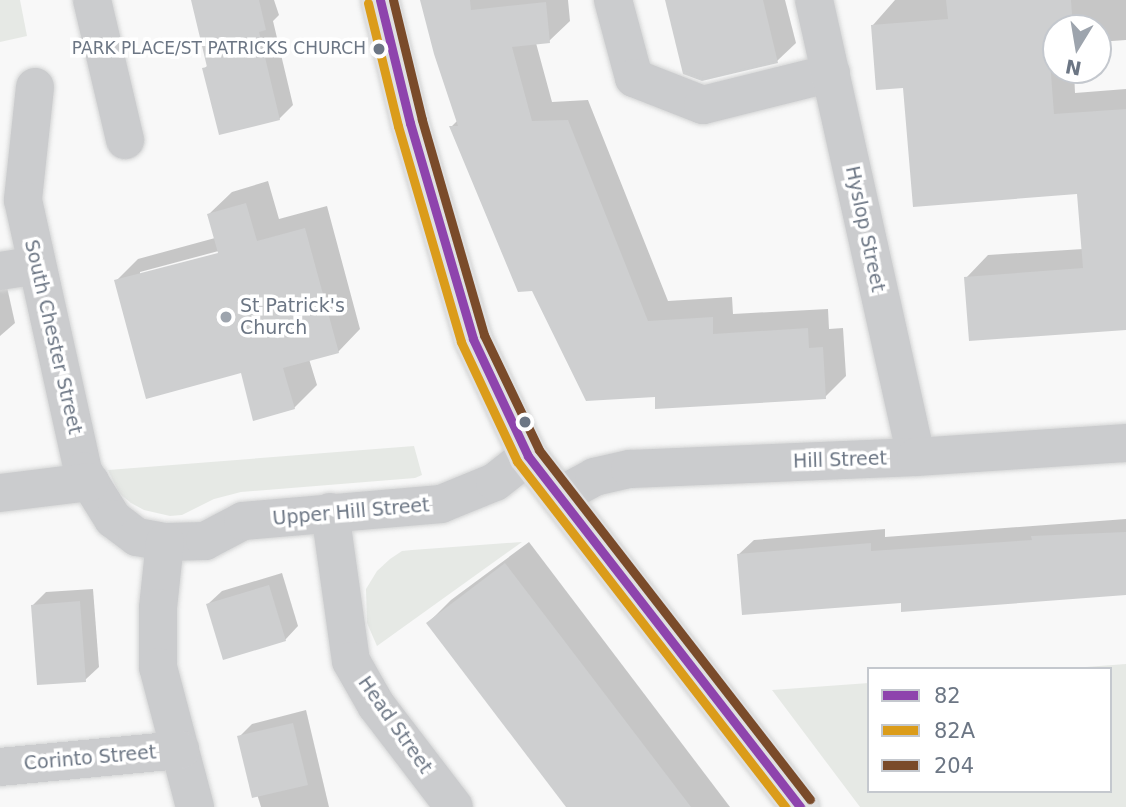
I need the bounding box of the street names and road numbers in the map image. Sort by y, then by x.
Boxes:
street label: Hyslop Street [841,164,889,294]
street label: South Chester Street [20,238,86,436]
street label: Hill Street [793,447,887,473]
street label: Upper Hill Street [272,494,430,530]
street label: Head Street [353,672,437,778]
street label: Corinto Street [23,741,157,775]

